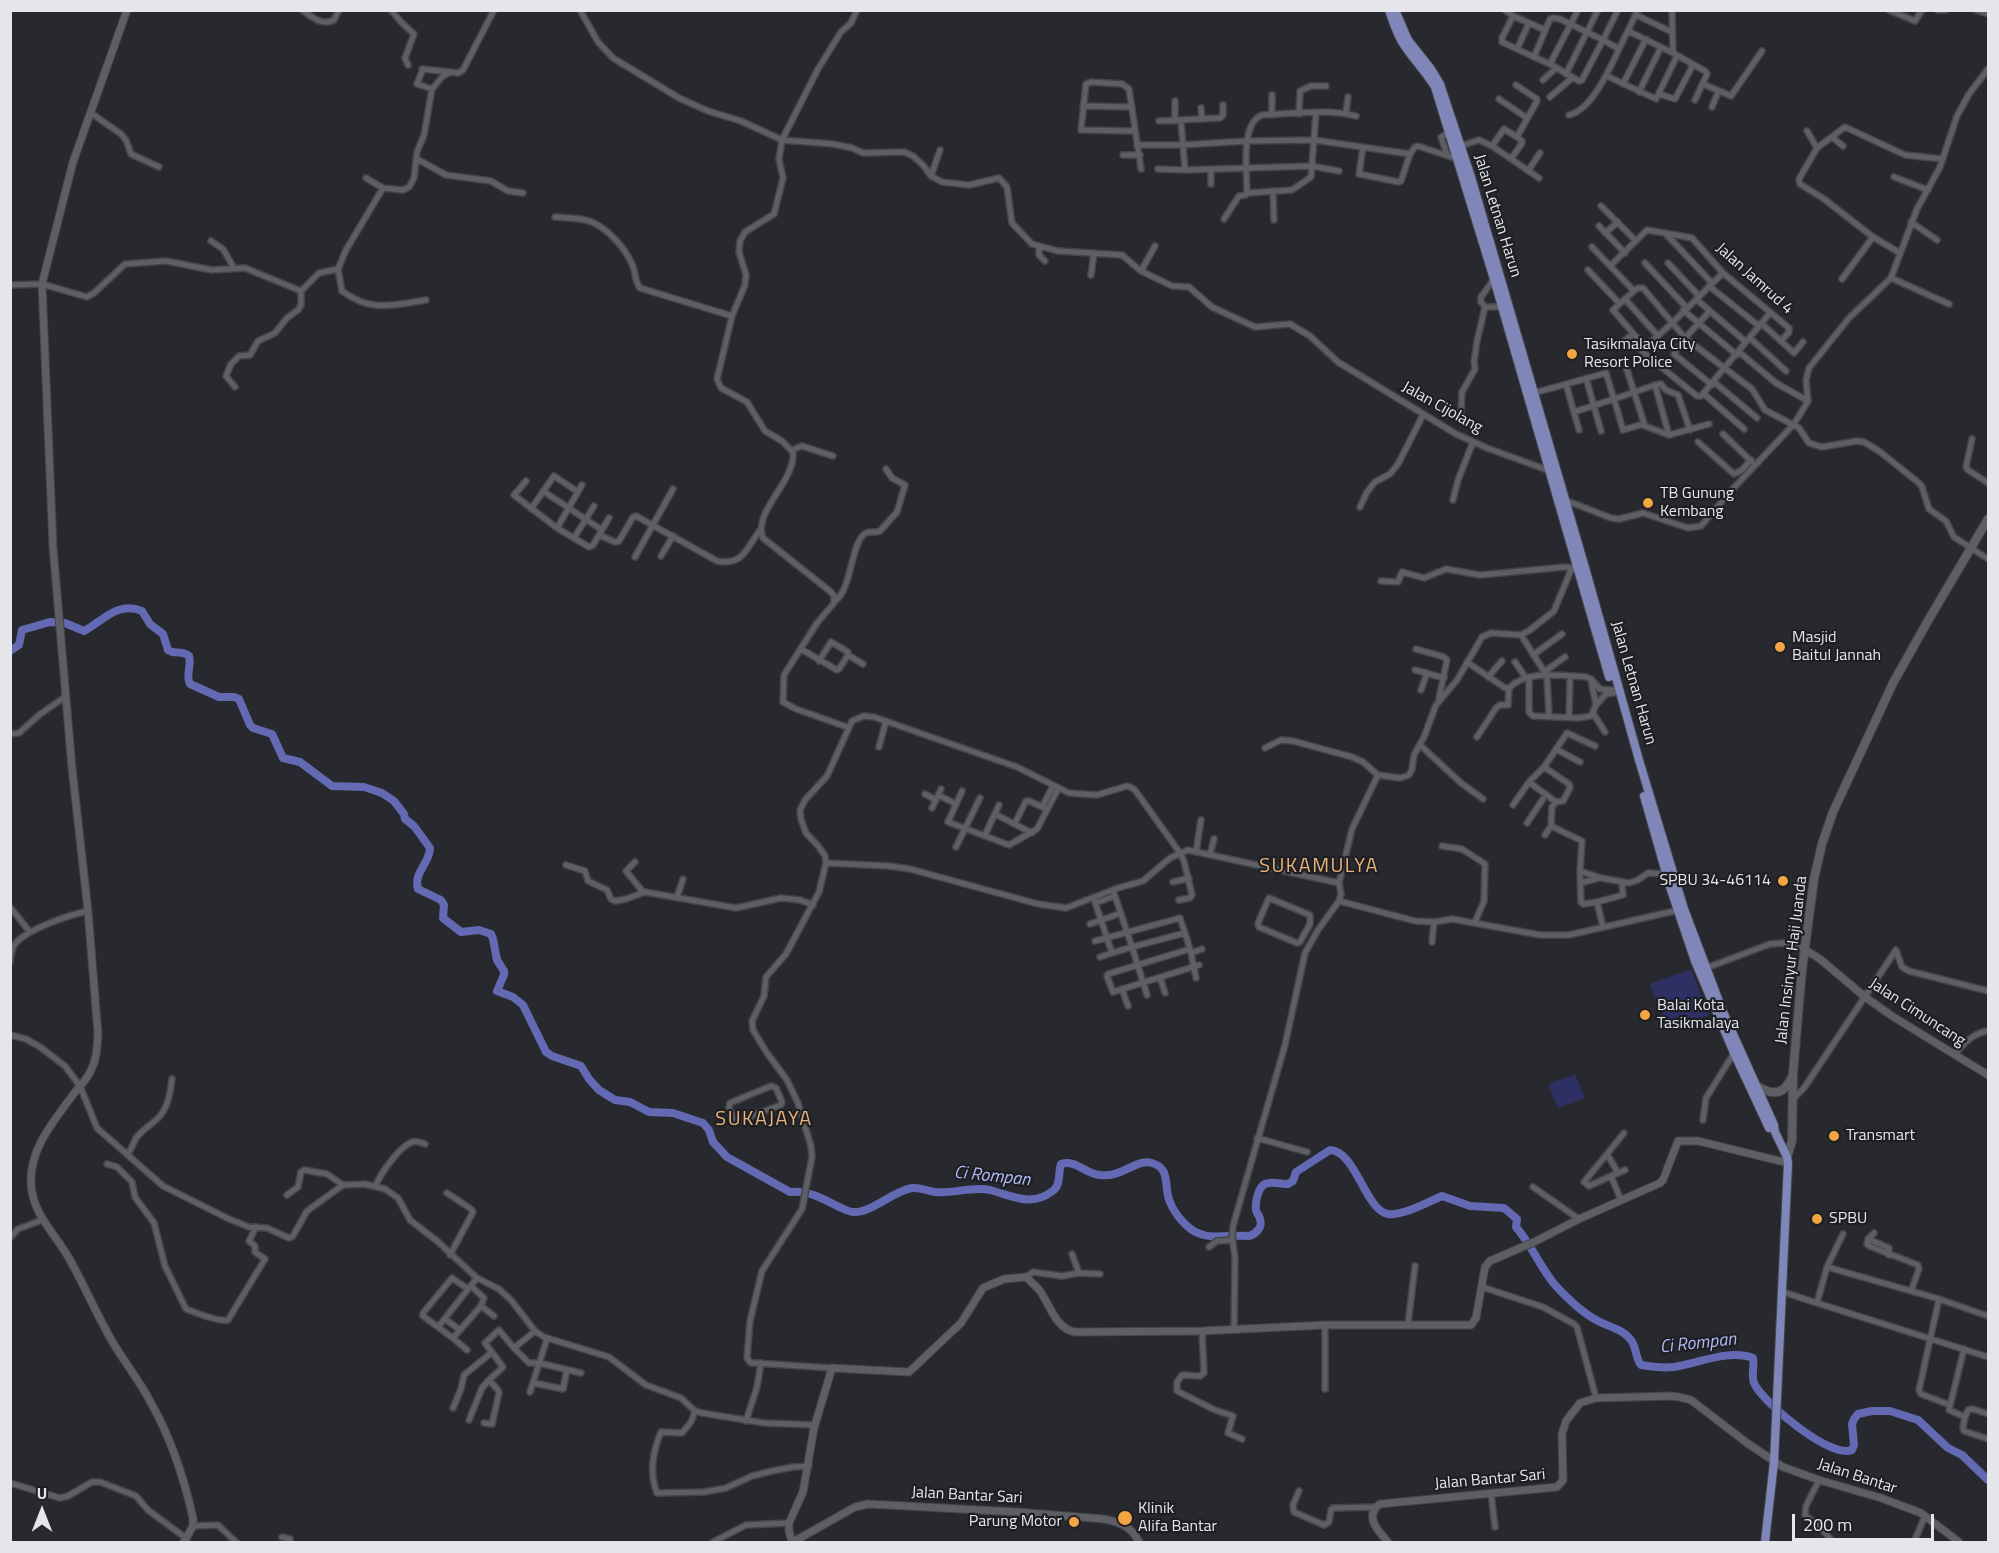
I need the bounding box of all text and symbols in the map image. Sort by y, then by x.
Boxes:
street label: Jalan Letnan Harun [1469,152,1525,280]
street label: Jalan Jamrud 4 [1711,239,1797,319]
place label: Tasikmalaya City Resort Police [1584,335,1695,373]
marker: Tasikmalaya City Resort Police [1565,347,1579,361]
street label: Jalan Cijolang [1398,378,1486,438]
place label: TB Gunung Kembang [1660,484,1734,522]
marker: TB Gunung Kembang [1641,496,1655,510]
street label: Jalan Letnan Harun [1606,619,1660,747]
place label: Masjid Baitul Jannah [1792,628,1881,666]
marker: Masjid Baitul Jannah [1773,640,1787,654]
district label: SUKAMULYA [1259,855,1379,879]
place label: SPBU 34-46114 [1659,871,1771,891]
marker: SPBU 34-46114 [1776,874,1790,888]
street label: Jalan Insinyur Haji Juanda [1772,875,1812,1045]
street label: Jalan Cimuncang [1865,975,1969,1051]
place label: Balai Kota Tasikmalaya [1657,996,1739,1034]
marker: Balai Kota Tasikmalaya [1638,1008,1652,1022]
district label: SUKAJAYA [715,1108,813,1132]
place label: Transmart [1846,1126,1915,1146]
marker: Transmart [1827,1129,1841,1143]
water label: Ci Rompan [953,1162,1031,1192]
place label: SPBU [1829,1209,1867,1229]
marker: SPBU [1810,1212,1824,1226]
water label: Ci Rompan [1659,1329,1737,1359]
street label: Jalan Bantar [1815,1455,1899,1499]
street label: Jalan Bantar Sari [1434,1466,1546,1494]
north arrow [12,1481,72,1541]
text: U [37,1481,47,1505]
street label: Jalan Bantar Sari [911,1484,1023,1508]
place label: Klinik Alifa Bantar [1138,1499,1217,1537]
scale bar [1795,1502,1938,1540]
marker: Klinik Alifa Bantar [1116,1509,1134,1527]
text: 200 m [1803,1511,1852,1538]
place label: Parung Motor [969,1512,1062,1532]
marker: Parung Motor [1067,1515,1081,1529]

